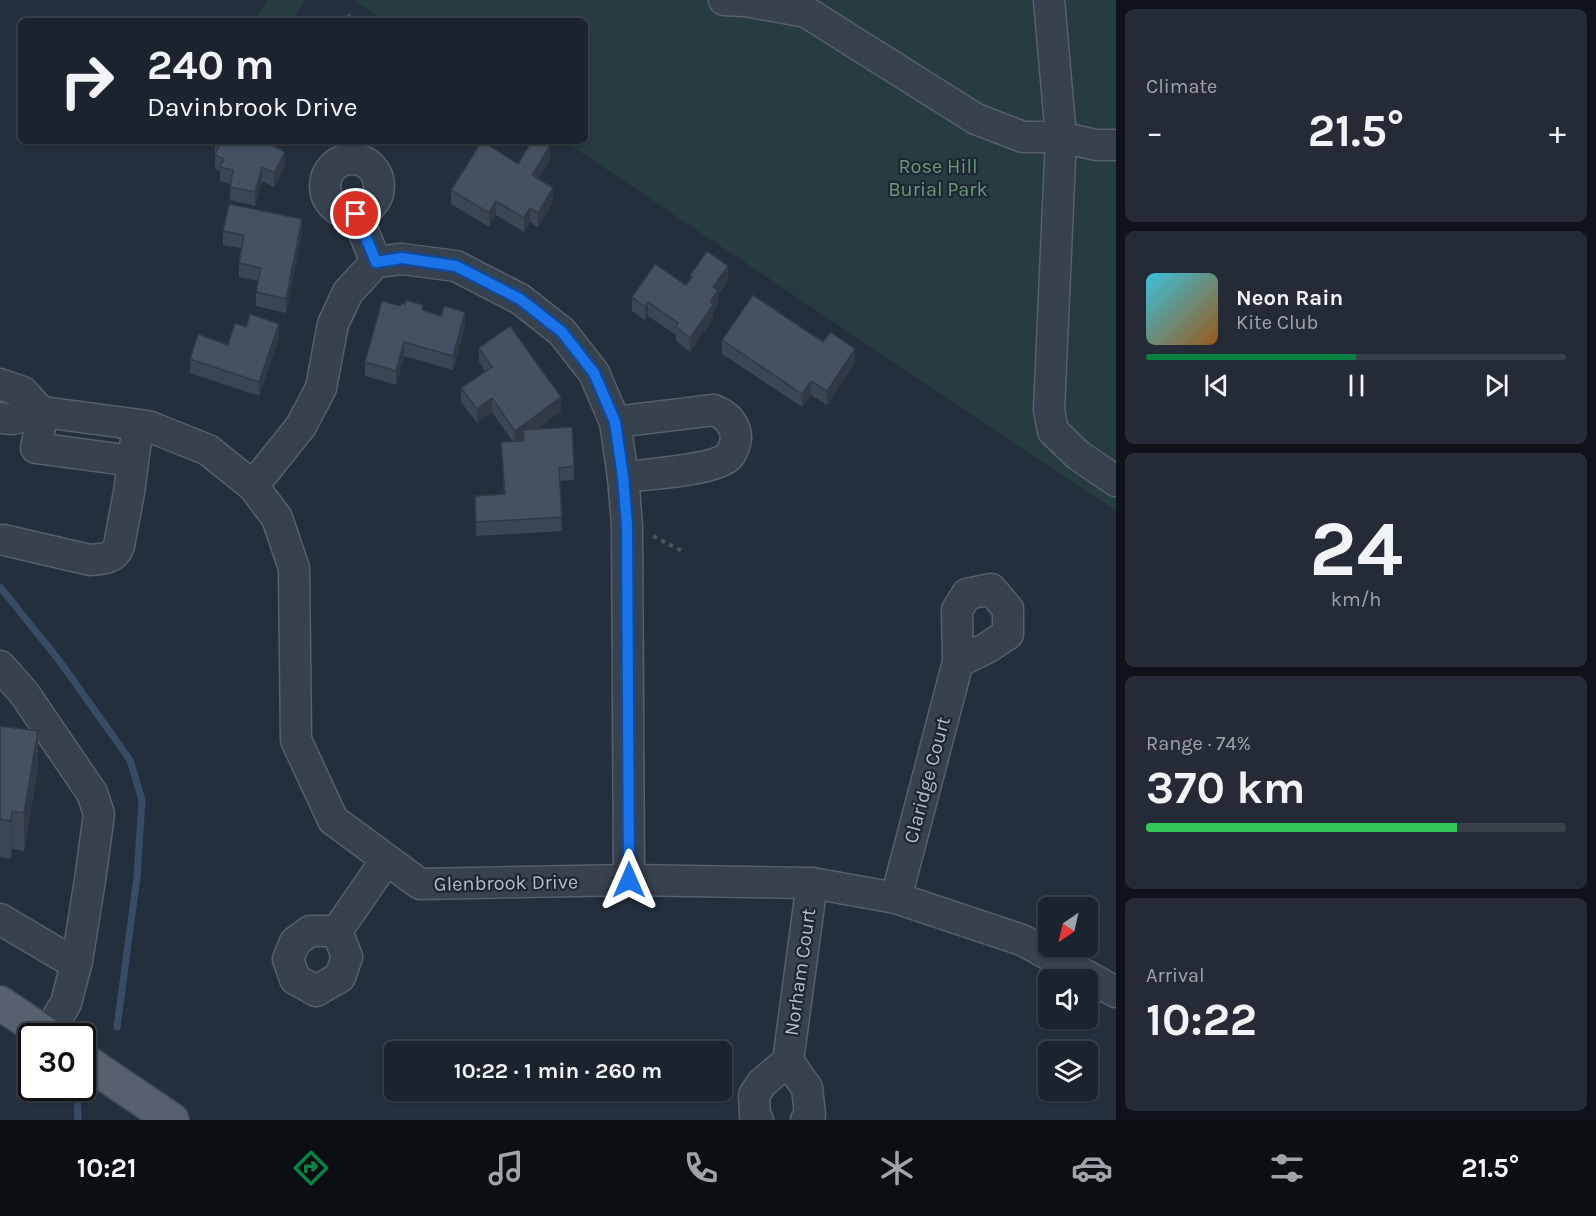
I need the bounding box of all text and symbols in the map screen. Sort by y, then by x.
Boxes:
text: 240 m [147,40,274,90]
icon: right [48,42,126,120]
text: Climate [1146,75,1217,98]
text: Davinbrook Drive [147,91,358,123]
text: 21.5° [1308,105,1404,157]
text: − [1146,113,1163,151]
text: + [1549,113,1566,151]
park label: Rose Hill Burial Park [888,155,988,201]
pin [330,188,381,239]
icon: arrive [339,197,372,230]
text: Neon Rain [1236,285,1343,311]
text: Kite Club [1236,311,1318,334]
icon: previous [1200,369,1233,402]
icon: pause [1340,369,1373,402]
icon: next [1480,369,1513,402]
text: 24 [1309,503,1403,595]
text: km/h [1331,588,1381,611]
street label: Claridge Court [899,714,955,846]
text: Range · 74% [1146,732,1251,755]
text: 370 km [1146,762,1306,814]
position arrow [597,848,661,912]
street label: Glenbrook Drive [434,870,578,896]
north arrow [1038,897,1098,957]
map controls [1038,897,1098,1101]
street label: Norham Court [780,906,820,1037]
text: Arrival [1146,964,1205,987]
button: sound [1038,969,1098,1029]
text: 10:22 [1146,994,1257,1046]
speed limit sign: 30 [18,1023,96,1101]
button: layers [1038,1041,1098,1101]
text: 10:22 · 1 min · 260 m [454,1058,662,1084]
icon: directions [290,1147,332,1189]
icon: music [485,1147,527,1189]
icon: phone [680,1147,722,1189]
icon: climate [876,1147,918,1189]
icon: car [1071,1147,1113,1189]
icon: filters [1266,1147,1308,1189]
text: 10:21 [77,1152,137,1184]
text: 21.5° [1461,1152,1519,1184]

